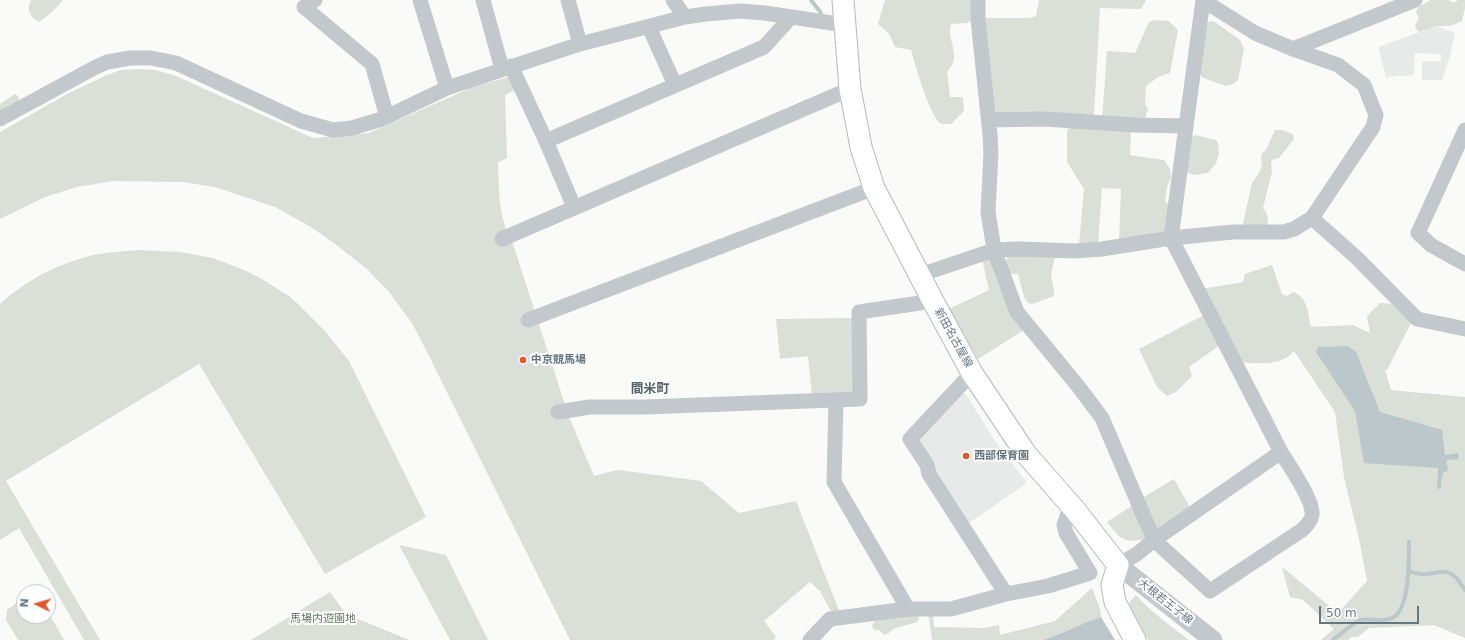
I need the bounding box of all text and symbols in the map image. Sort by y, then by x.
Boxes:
street label: 新田名古屋線 [931,306,975,370]
place label: 中京競馬場 [531,353,586,367]
marker: 中京競馬場 [518,355,528,365]
district label: 間米町 [631,382,669,398]
place label: 西部保育園 [974,449,1029,463]
marker: 西部保育園 [961,451,971,461]
street label: 大根若王子線 [1135,576,1195,628]
north arrow [16,584,56,624]
text: N [18,598,31,608]
scale bar [1321,598,1421,624]
text: 50 m [1326,606,1357,620]
park label: 馬場内遊園地 [290,612,356,626]

